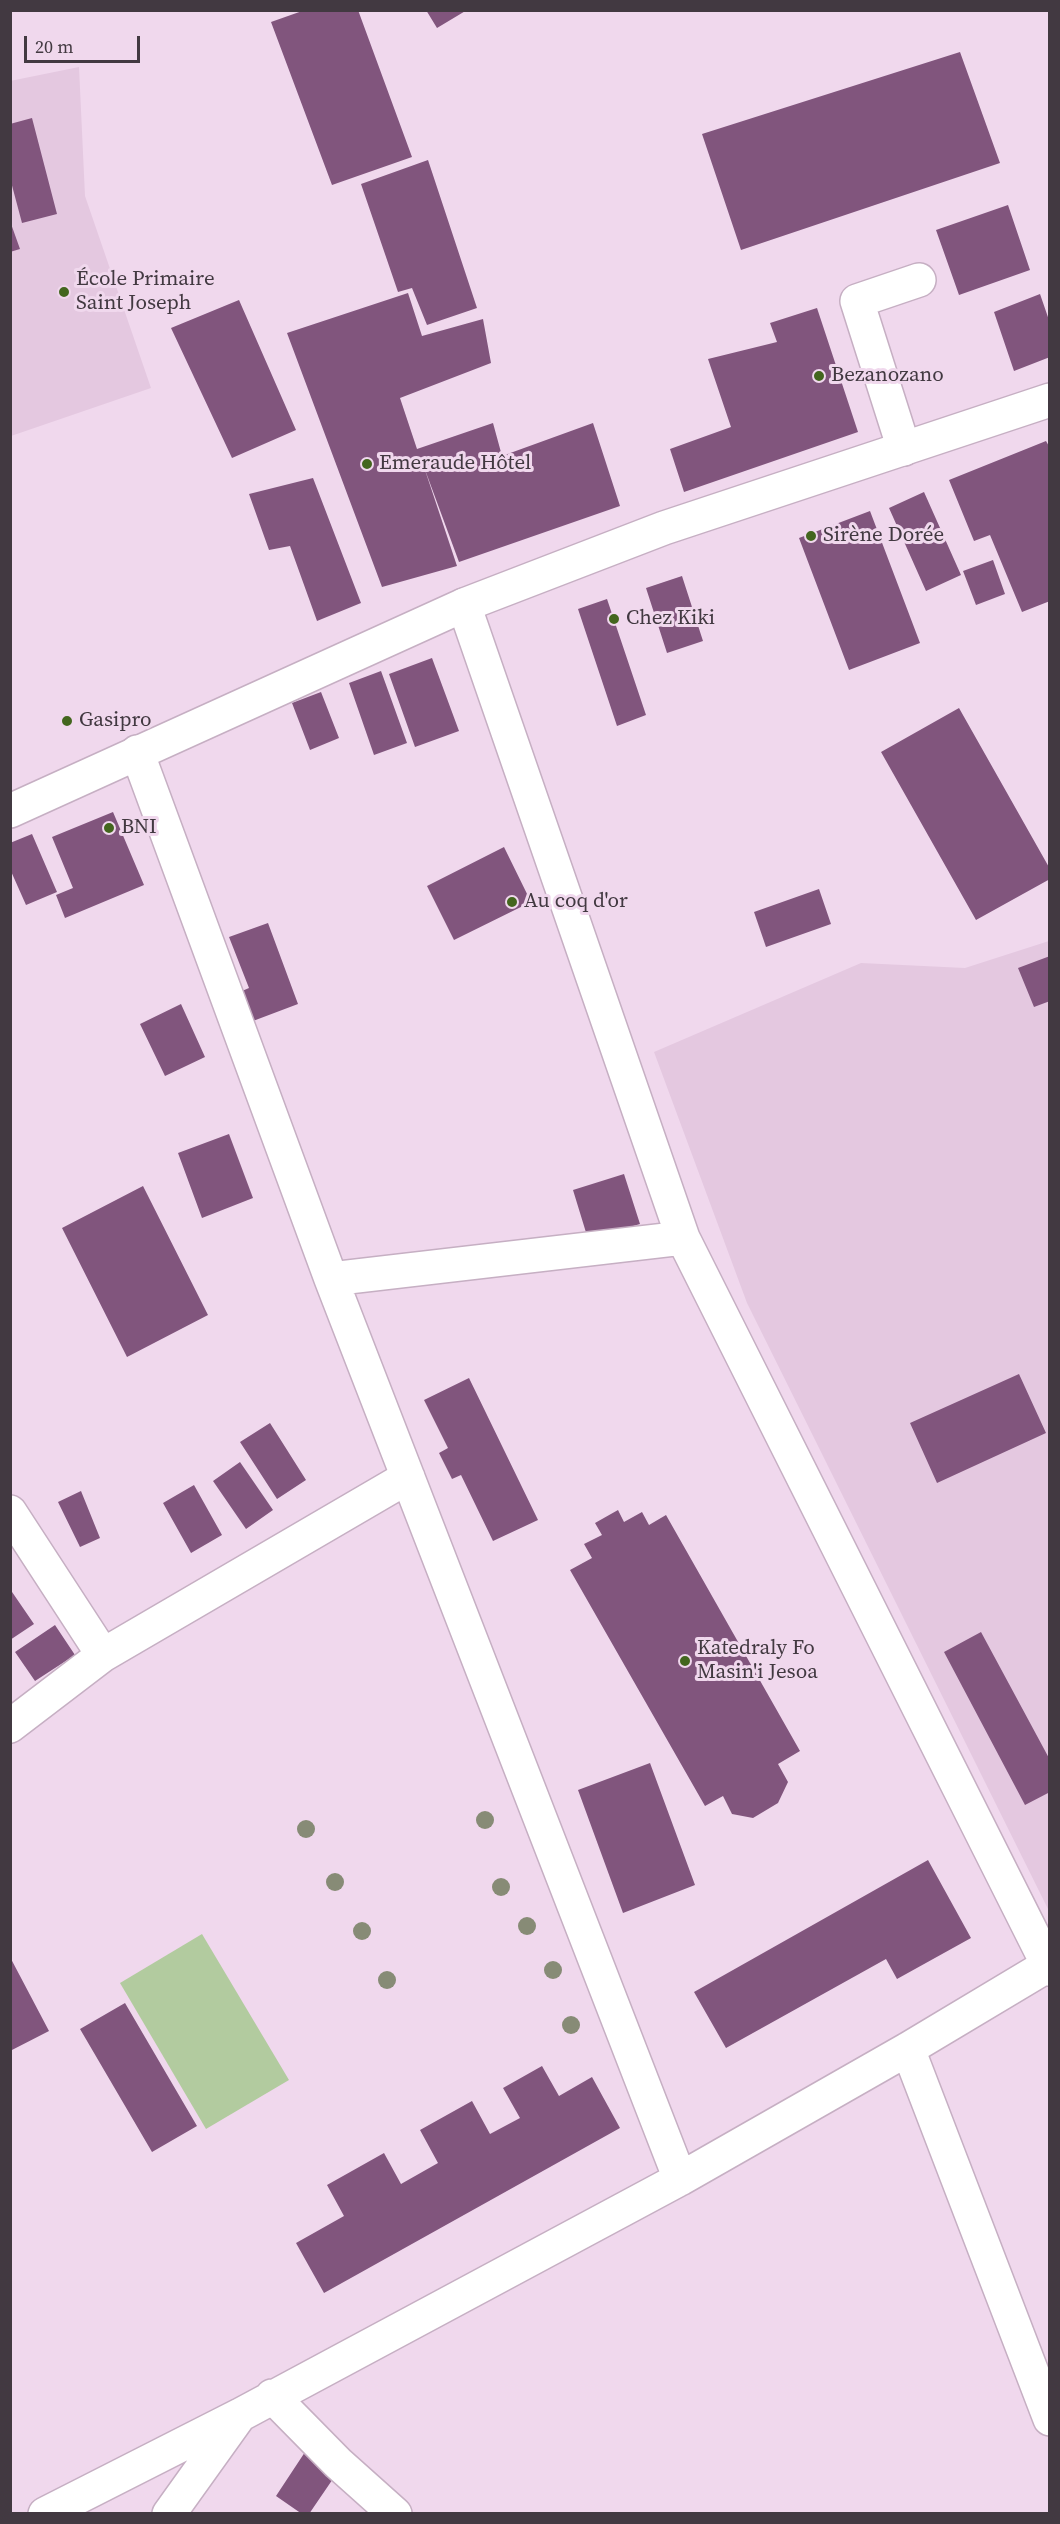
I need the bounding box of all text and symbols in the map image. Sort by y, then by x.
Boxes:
scale bar [27,24,142,62]
text: 20 m [35,34,73,59]
place label: École Primaire Saint Joseph [76,267,215,317]
marker: École Primaire Saint Joseph [57,285,71,299]
place label: Bezanozano [831,363,944,389]
marker: Bezanozano [812,369,826,383]
place label: Emeraude Hôtel [379,451,531,477]
marker: Emeraude Hôtel [360,457,374,471]
place label: Sirène Dorée [823,523,944,549]
marker: Sirène Dorée [804,529,818,543]
place label: Chez Kiki [626,606,715,632]
marker: Chez Kiki [607,612,621,626]
place label: Gasipro [79,708,152,734]
marker: Gasipro [60,714,74,728]
place label: BNI [121,815,157,841]
marker: BNI [102,821,116,835]
place label: Au coq d'or [524,889,628,915]
marker: Au coq d'or [505,895,519,909]
place label: Katedraly Fo Masin'i Jesoa [697,1636,818,1686]
marker: Katedraly Fo Masin'i Jesoa [678,1654,692,1668]

